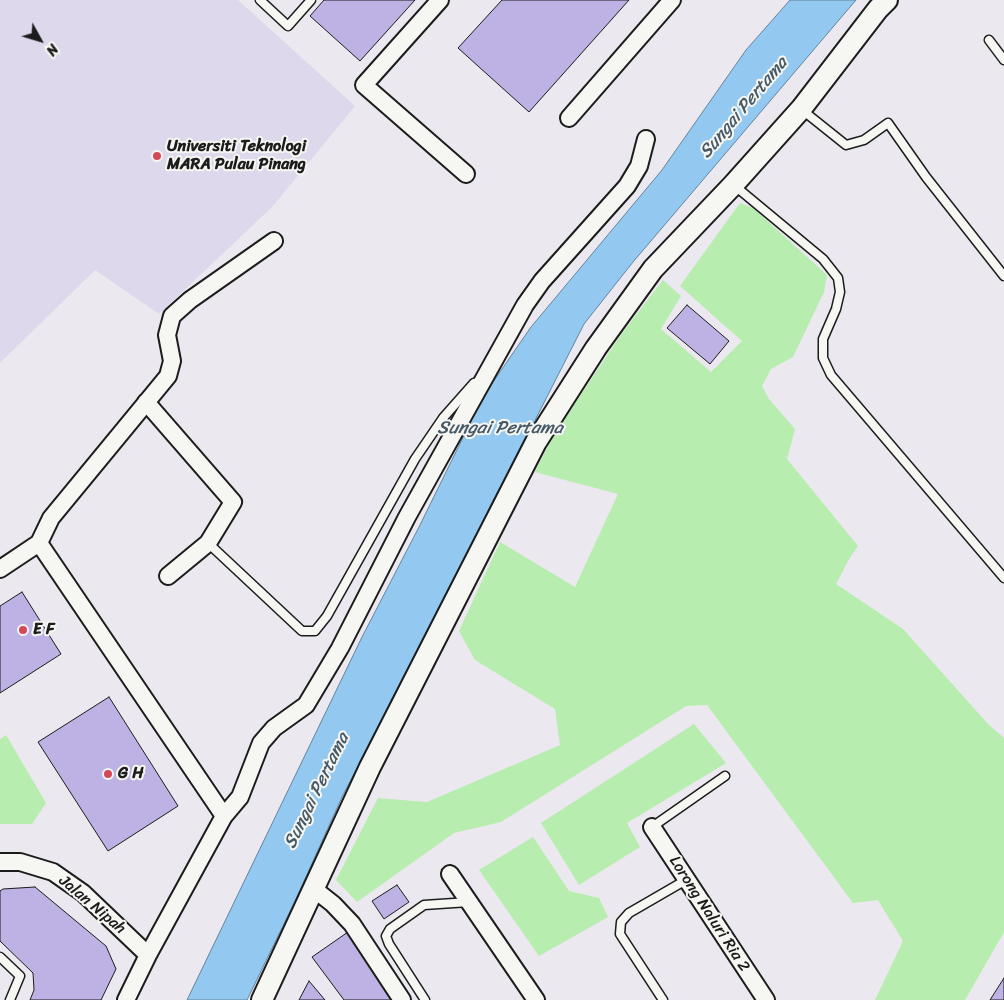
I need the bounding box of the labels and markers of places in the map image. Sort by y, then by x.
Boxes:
place label: Universiti Teknologi MARA Pulau Pinang [167,137,306,175]
marker: Universiti Teknologi MARA Pulau Pinang [151,150,163,162]
place label: E F [33,620,55,640]
marker: E F [17,624,29,636]
place label: G H [118,764,143,784]
marker: G H [102,768,114,780]

